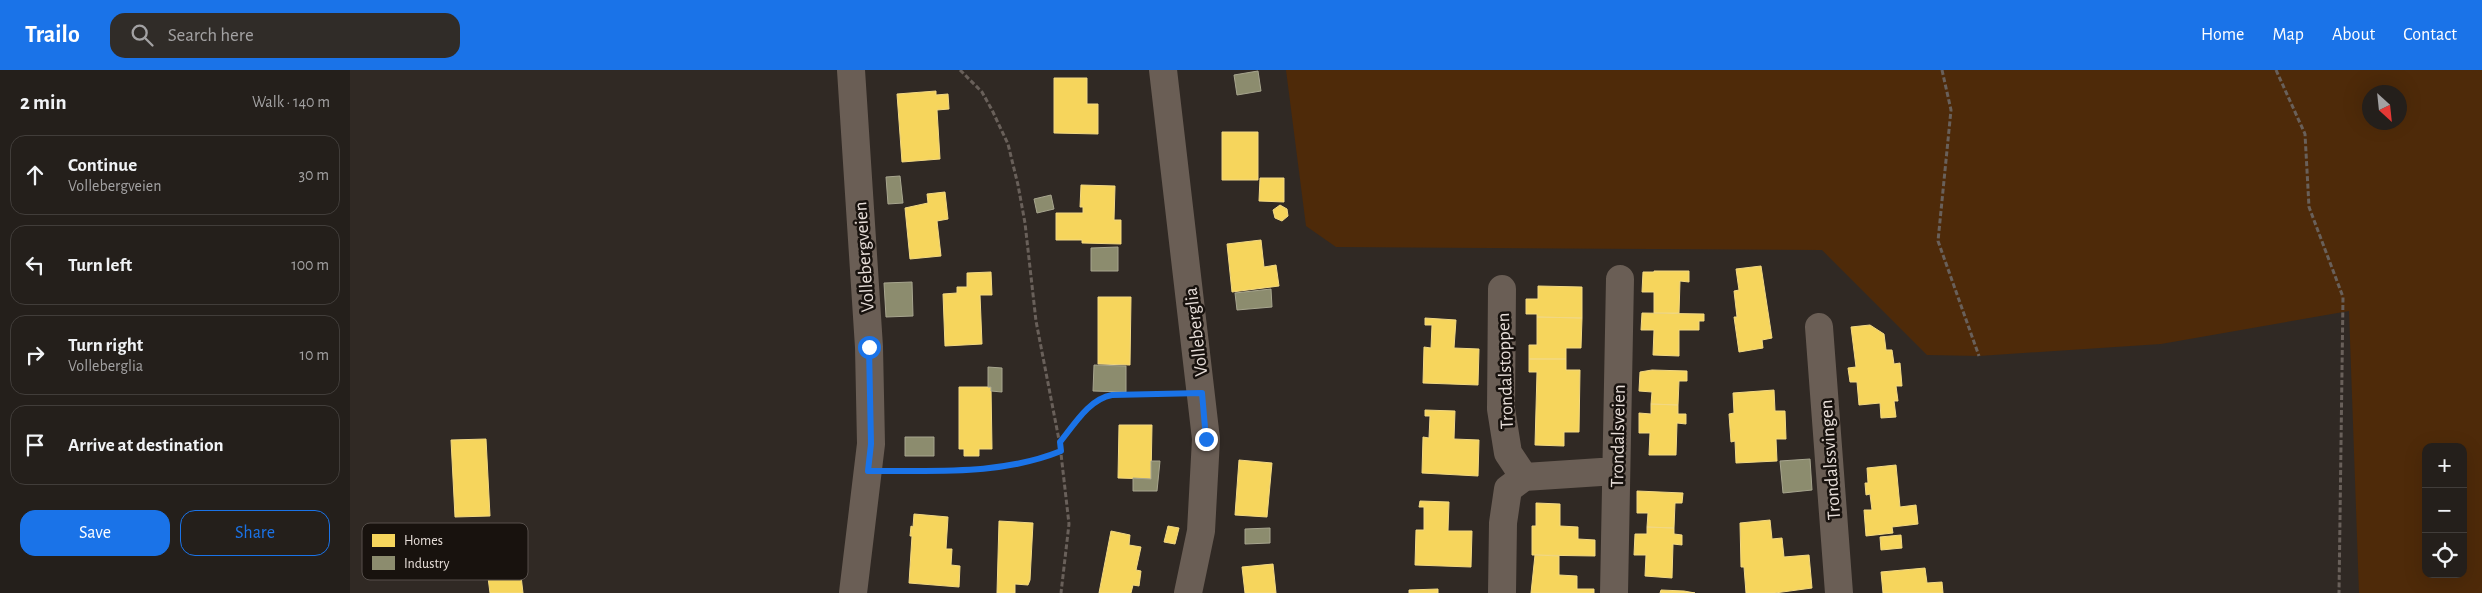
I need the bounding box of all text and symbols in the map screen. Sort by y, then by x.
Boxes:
search box [110,13,460,58]
icon: search [128,21,156,49]
text: Trailo [25,23,80,47]
text: Search here [168,26,254,45]
text: Home [2201,26,2244,44]
text: Map [2272,26,2304,44]
text: About [2332,26,2375,44]
text: Contact [2403,26,2457,44]
north arrow [2362,85,2407,130]
text: 2 min [20,92,67,113]
text: Walk · 140 m [252,94,330,110]
text: Continue [68,156,137,175]
icon: ahead [21,161,49,189]
text: 30 m [299,167,329,183]
text: Vollebergveien [68,178,161,194]
street label: Vollebergveien [851,201,878,313]
icon: left [21,251,49,279]
text: Turn left [68,256,132,275]
text: 100 m [291,257,329,273]
street label: Volleberglia [1182,286,1211,377]
street label: Trondalstoppen [1494,312,1517,430]
text: Turn right [68,336,143,355]
route start [858,336,881,359]
icon: right [21,341,49,369]
text: 10 m [300,347,329,363]
text: Volleberglia [68,358,143,374]
street label: Trondalsveien [1608,384,1629,488]
street label: Trondalssvingen [1817,399,1844,521]
route end [1195,428,1218,451]
icon: arrive [21,431,49,459]
text: Arrive at destination [68,436,224,455]
map controls [2422,443,2467,578]
button: + [2422,443,2467,488]
button: − [2422,488,2467,533]
button: Save [20,510,170,556]
button: Share [180,510,330,556]
legend [362,523,528,580]
button: locate [2422,533,2467,578]
text: Homes [404,534,443,548]
text: Industry [404,557,450,571]

